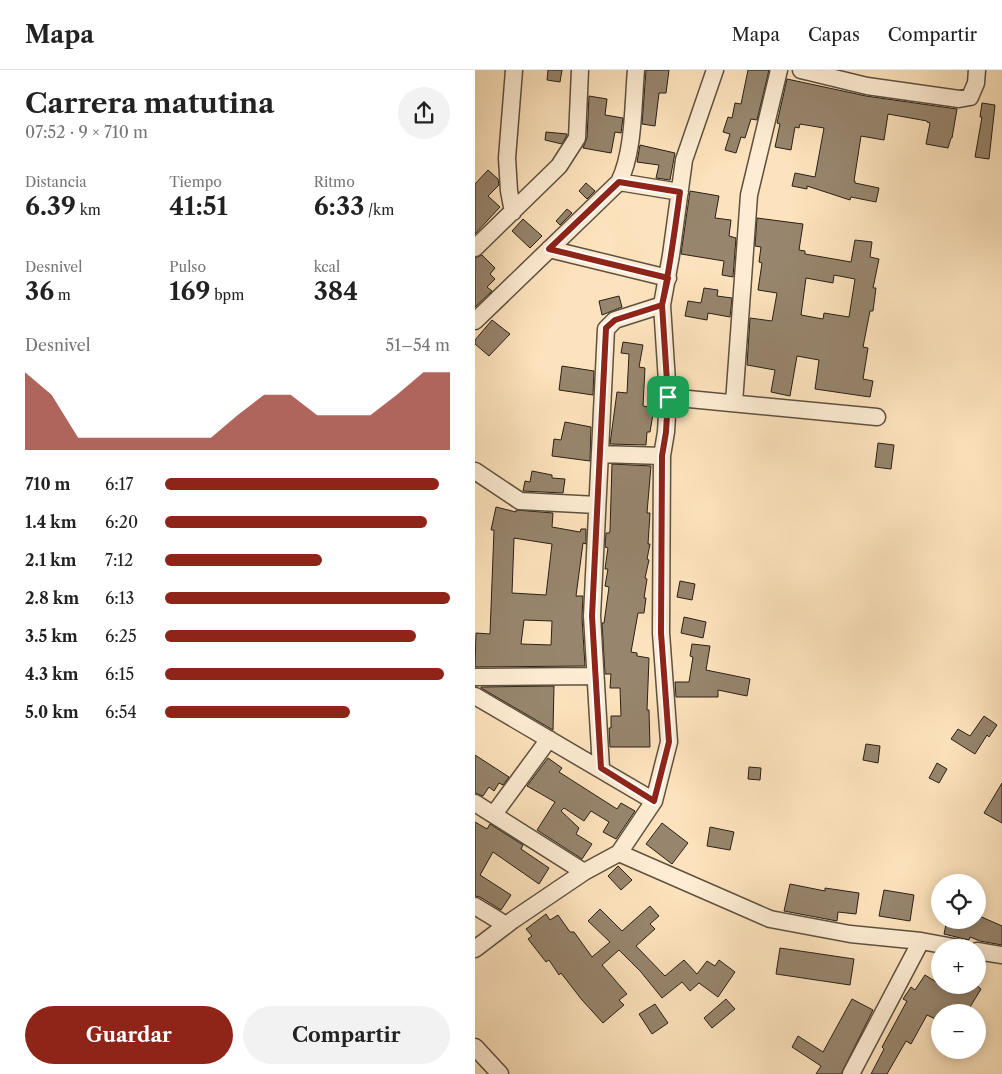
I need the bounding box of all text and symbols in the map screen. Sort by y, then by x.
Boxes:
text: Mapa [25,20,94,49]
text: Mapa [732,24,780,46]
text: Capas [808,24,860,46]
text: Compartir [888,24,977,46]
text: Carrera matutina [25,86,274,120]
button: share [398,87,450,139]
text: 07:52 · 9 × 710 m [25,122,148,142]
text: Distancia [25,173,87,191]
text: Tiempo [169,173,222,191]
text: Ritmo [314,173,355,191]
text: 6.39 [25,191,76,222]
text: 41:51 [169,191,228,222]
text: 6:33 [314,191,364,222]
text: km [76,201,101,219]
text: /km [364,201,394,219]
text: Desnivel [25,258,82,276]
text: Pulso [169,258,206,276]
text: kcal [314,258,340,276]
text: 36 [25,276,54,307]
text: 169 [169,276,210,307]
text: 384 [314,276,358,307]
text: m [54,286,71,304]
text: bpm [210,286,244,304]
text: Desnivel [25,335,91,355]
text: 51–54 m [386,335,450,355]
pin [647,376,689,418]
icon: arrive [654,383,682,411]
text: 710 m [25,474,71,494]
text: 6:17 [105,474,133,494]
text: 1.4 km [25,512,77,532]
text: 6:20 [105,512,138,532]
text: 2.1 km [25,550,77,570]
text: 7:12 [105,550,133,570]
text: 2.8 km [25,588,79,608]
text: 6:13 [105,588,134,608]
text: 3.5 km [25,626,78,646]
text: 6:25 [105,626,137,646]
text: 4.3 km [25,664,78,684]
text: 6:15 [105,664,134,684]
text: 5.0 km [25,702,79,722]
text: 6:54 [105,702,137,722]
map controls [931,874,986,1059]
button: locate [931,874,986,929]
button: + [931,939,986,994]
button: − [931,1004,986,1059]
button: Guardar [25,1006,233,1064]
button: Compartir [243,1006,450,1064]

